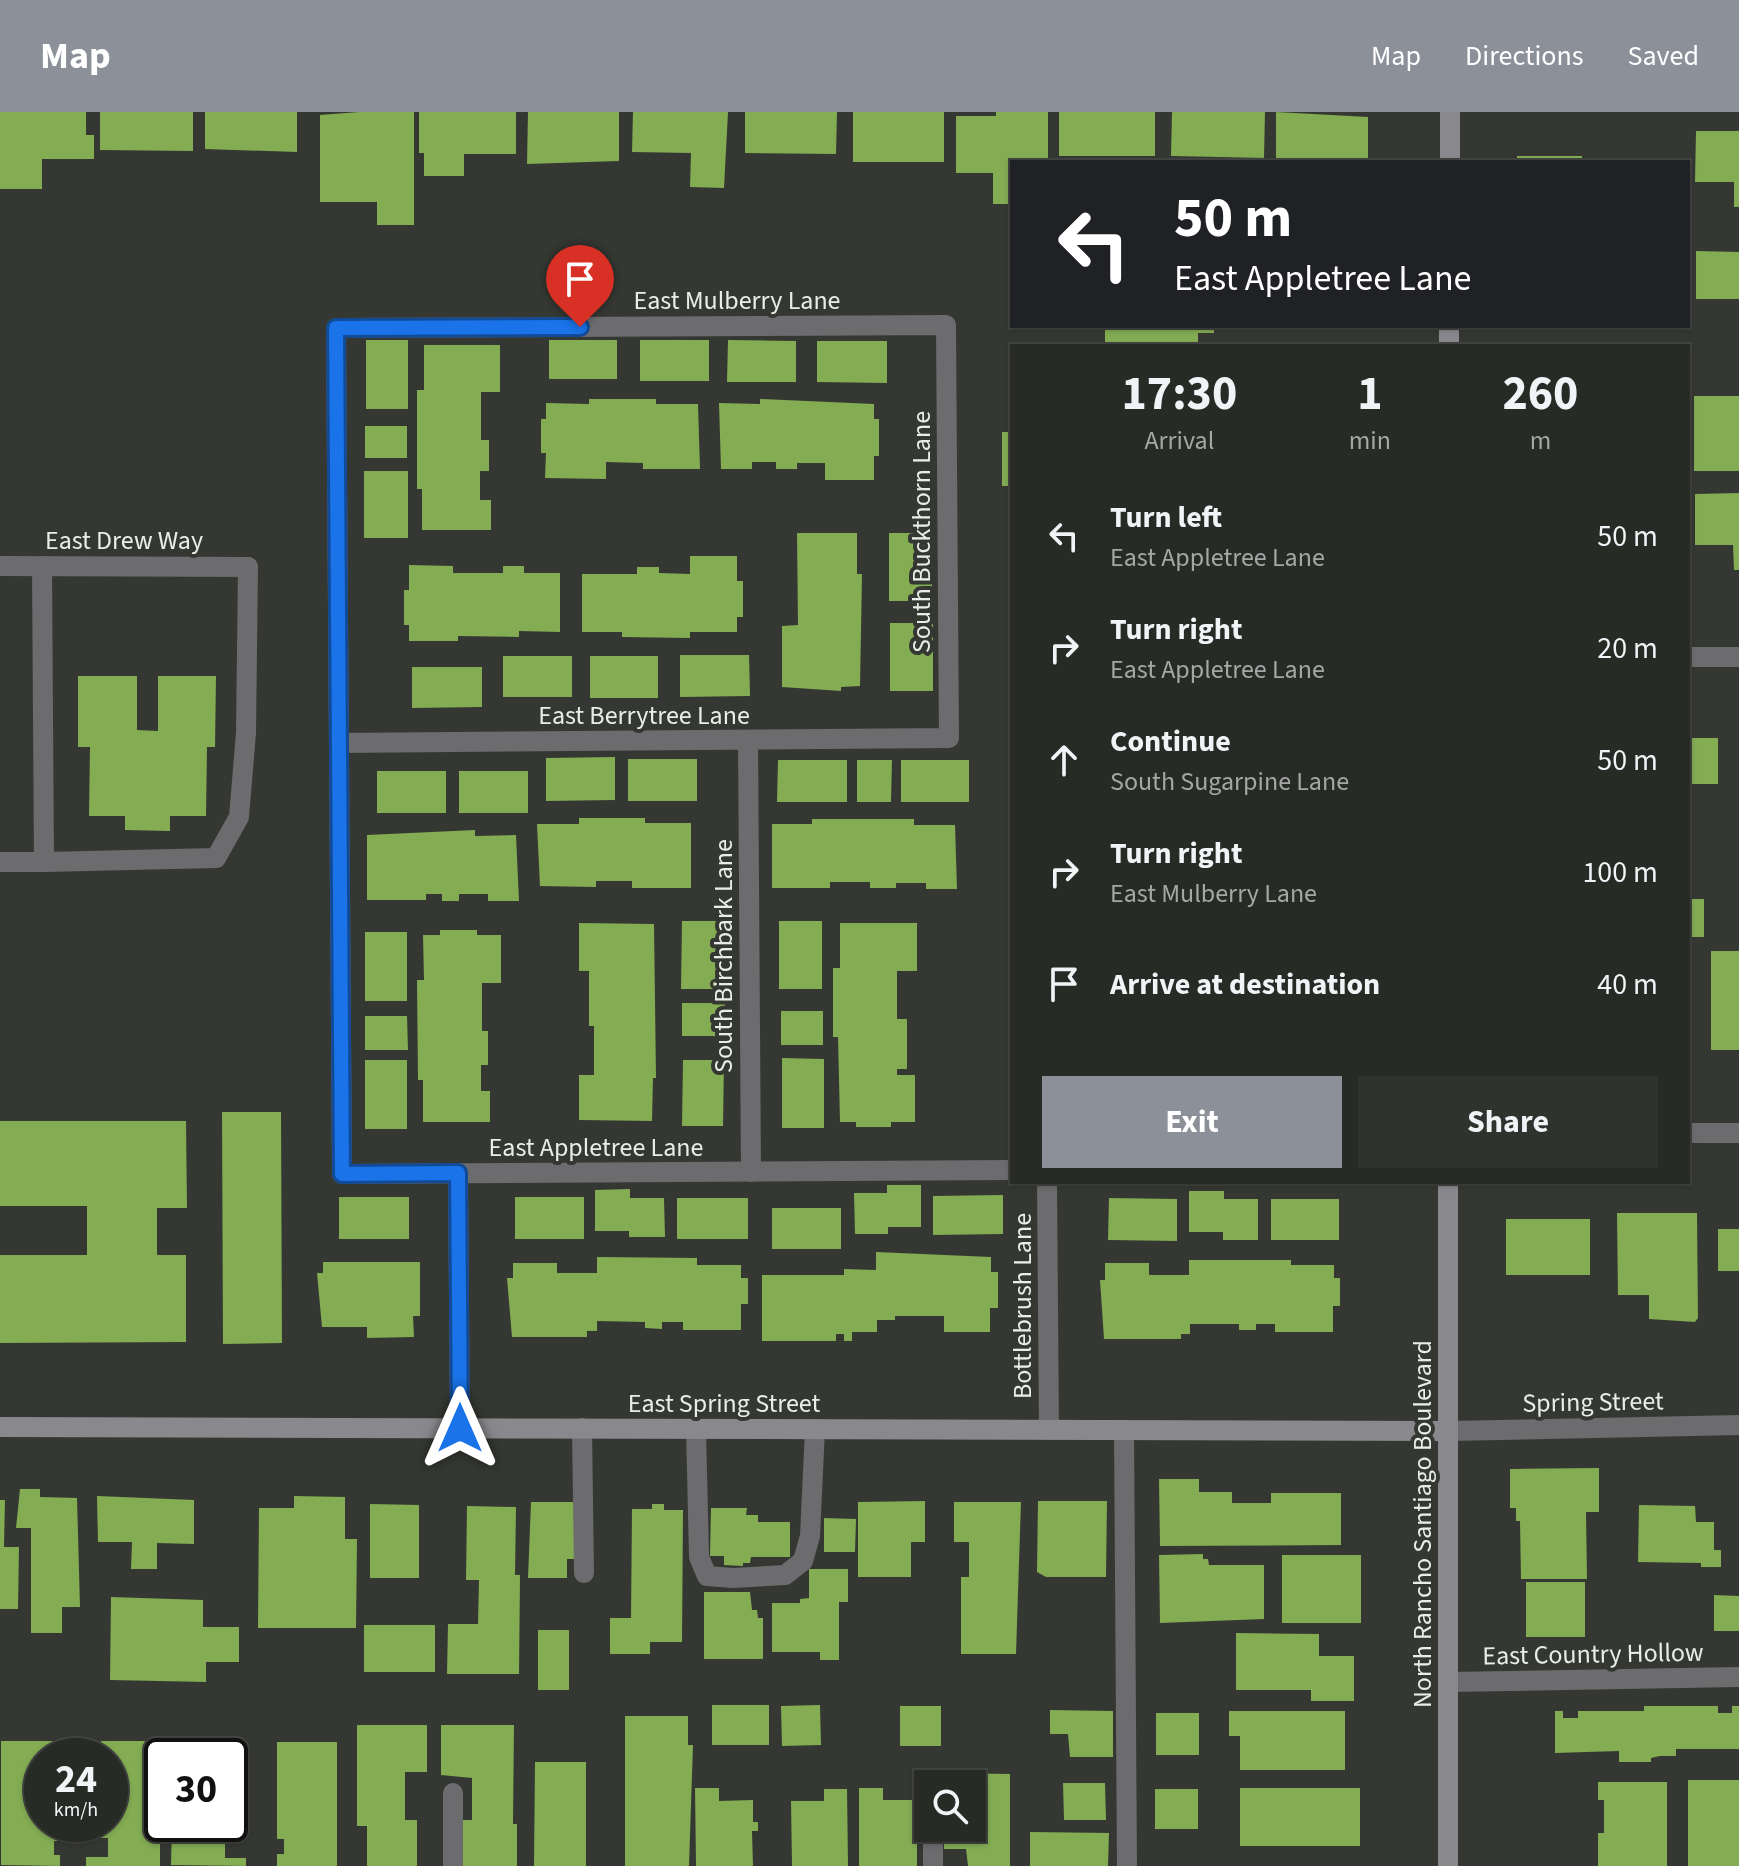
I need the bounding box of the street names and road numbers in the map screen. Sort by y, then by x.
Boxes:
street label: East Mulberry Lane [633,282,841,319]
street label: South Buckthorn Lane [903,411,940,653]
street label: East Drew Way [45,522,203,559]
street label: East Berrytree Lane [538,697,750,734]
street label: South Birchbark Lane [705,839,742,1073]
street label: East Appletree Lane [489,1129,703,1166]
street label: Bottlebrush Lane [1004,1213,1041,1399]
street label: North Rancho Santiago Boulevard [1404,1340,1441,1708]
street label: Spring Street [1522,1382,1664,1422]
street label: East Spring Street [628,1385,820,1422]
street label: East Country Hollow [1482,1634,1704,1674]

